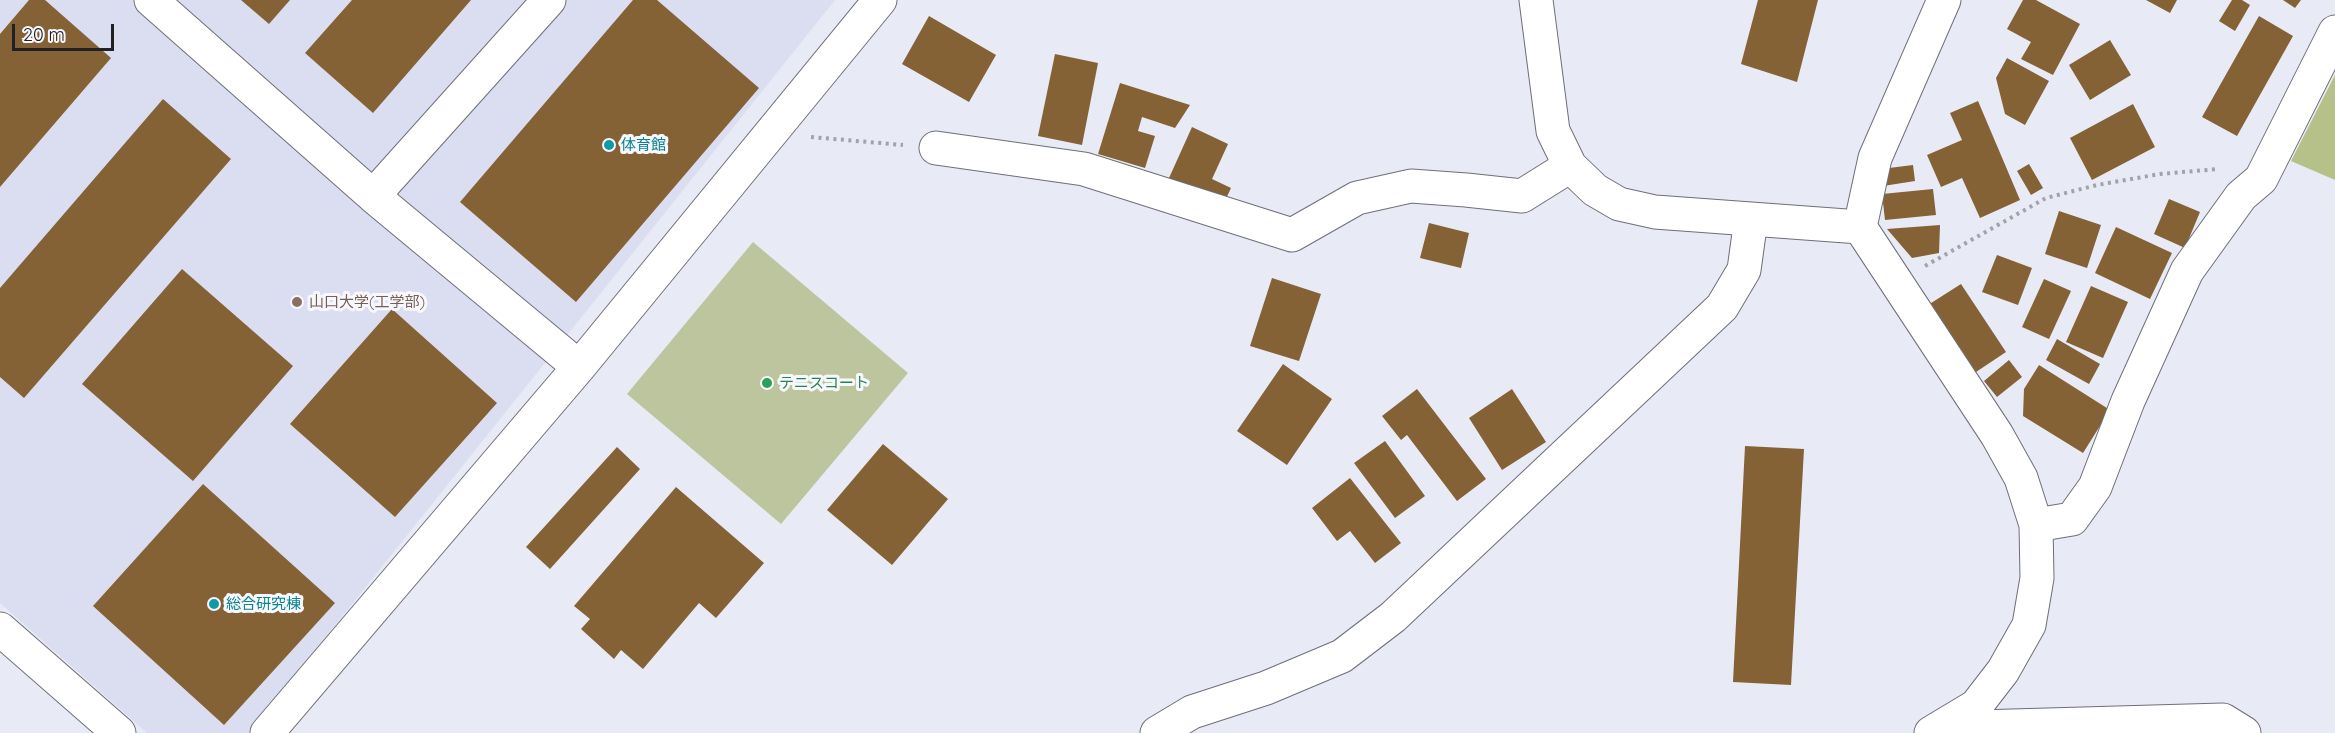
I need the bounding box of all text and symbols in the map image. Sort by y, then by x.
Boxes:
scale bar [15,12,117,50]
text: 20 m [23,23,65,46]
place label: 体育館 [621,136,666,154]
marker: 体育館 [602,138,616,152]
place label: 山口大学(工学部) [309,293,425,311]
marker: 山口大学(工学部) [290,295,304,309]
place label: テニスコート [779,374,869,392]
marker: テニスコート [760,376,774,390]
place label: 総合研究棟 [226,595,301,613]
marker: 総合研究棟 [207,597,221,611]

